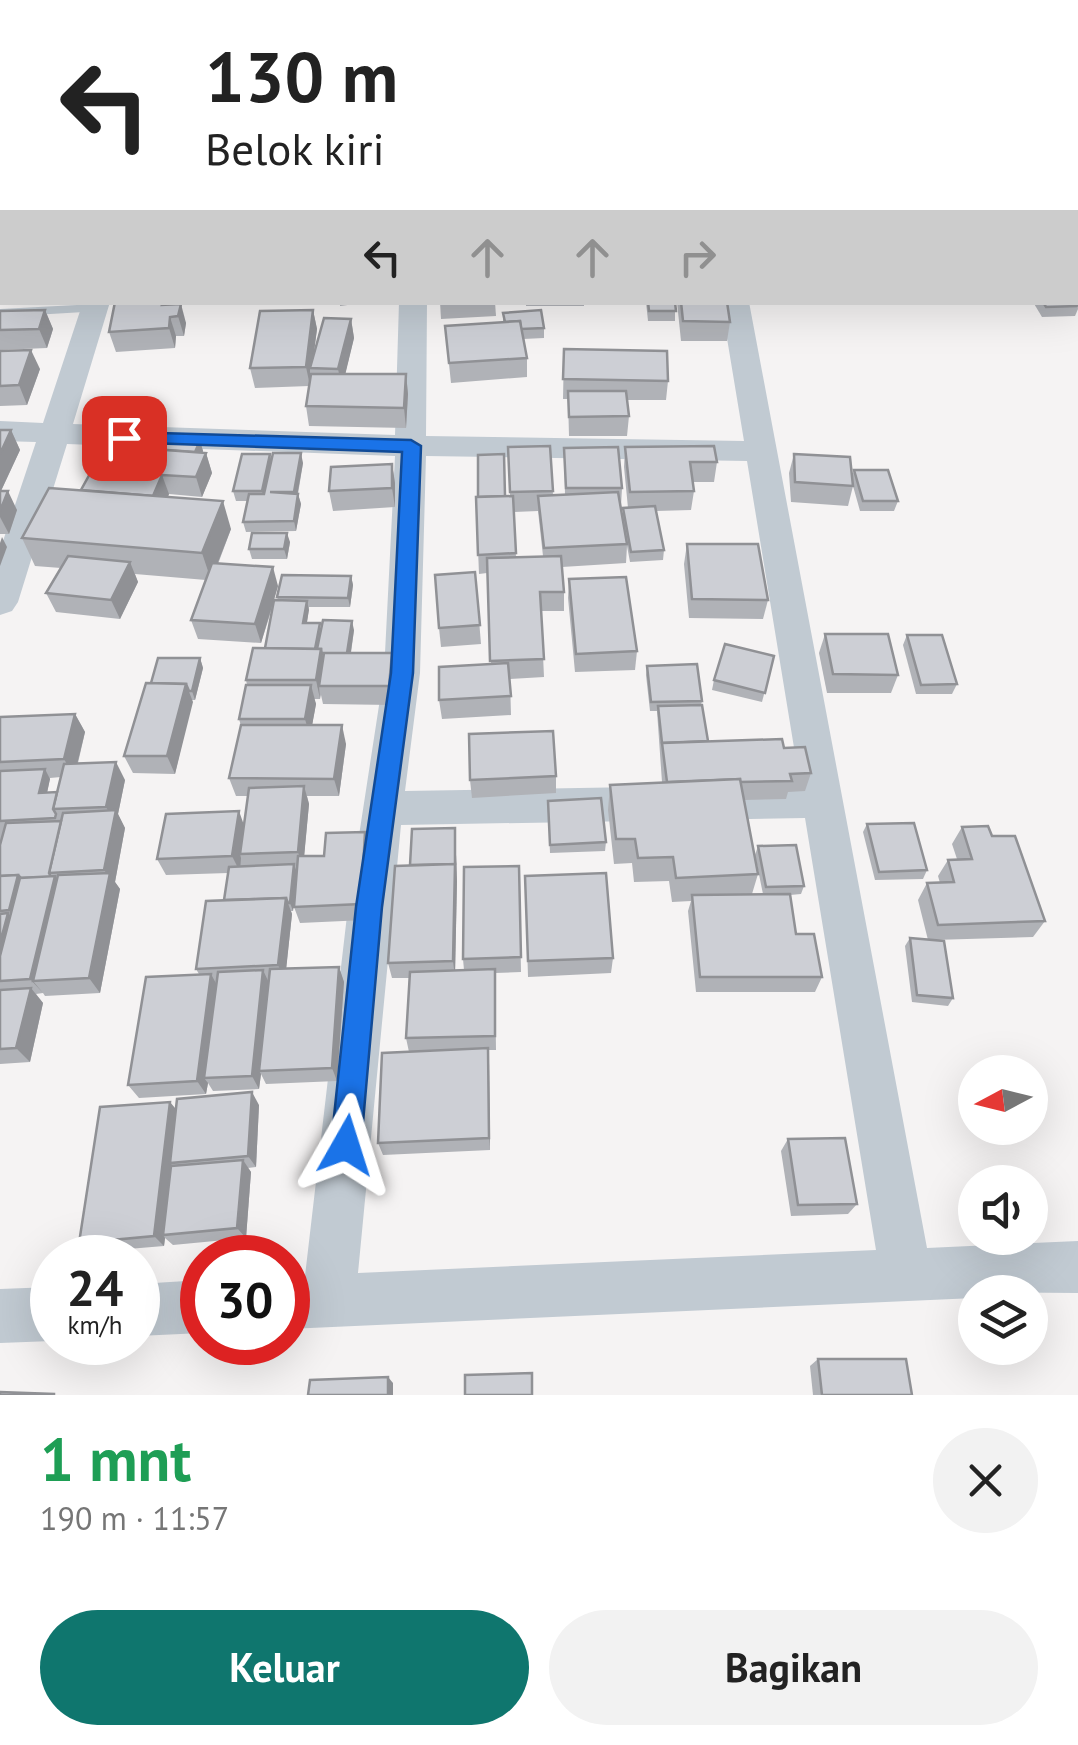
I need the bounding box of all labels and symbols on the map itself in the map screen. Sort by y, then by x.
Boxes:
pin [82,396,167,481]
north arrow [958,1055,1048,1145]
position arrow [294,1093,398,1197]
speed limit sign: 30 [180,1235,310,1365]

